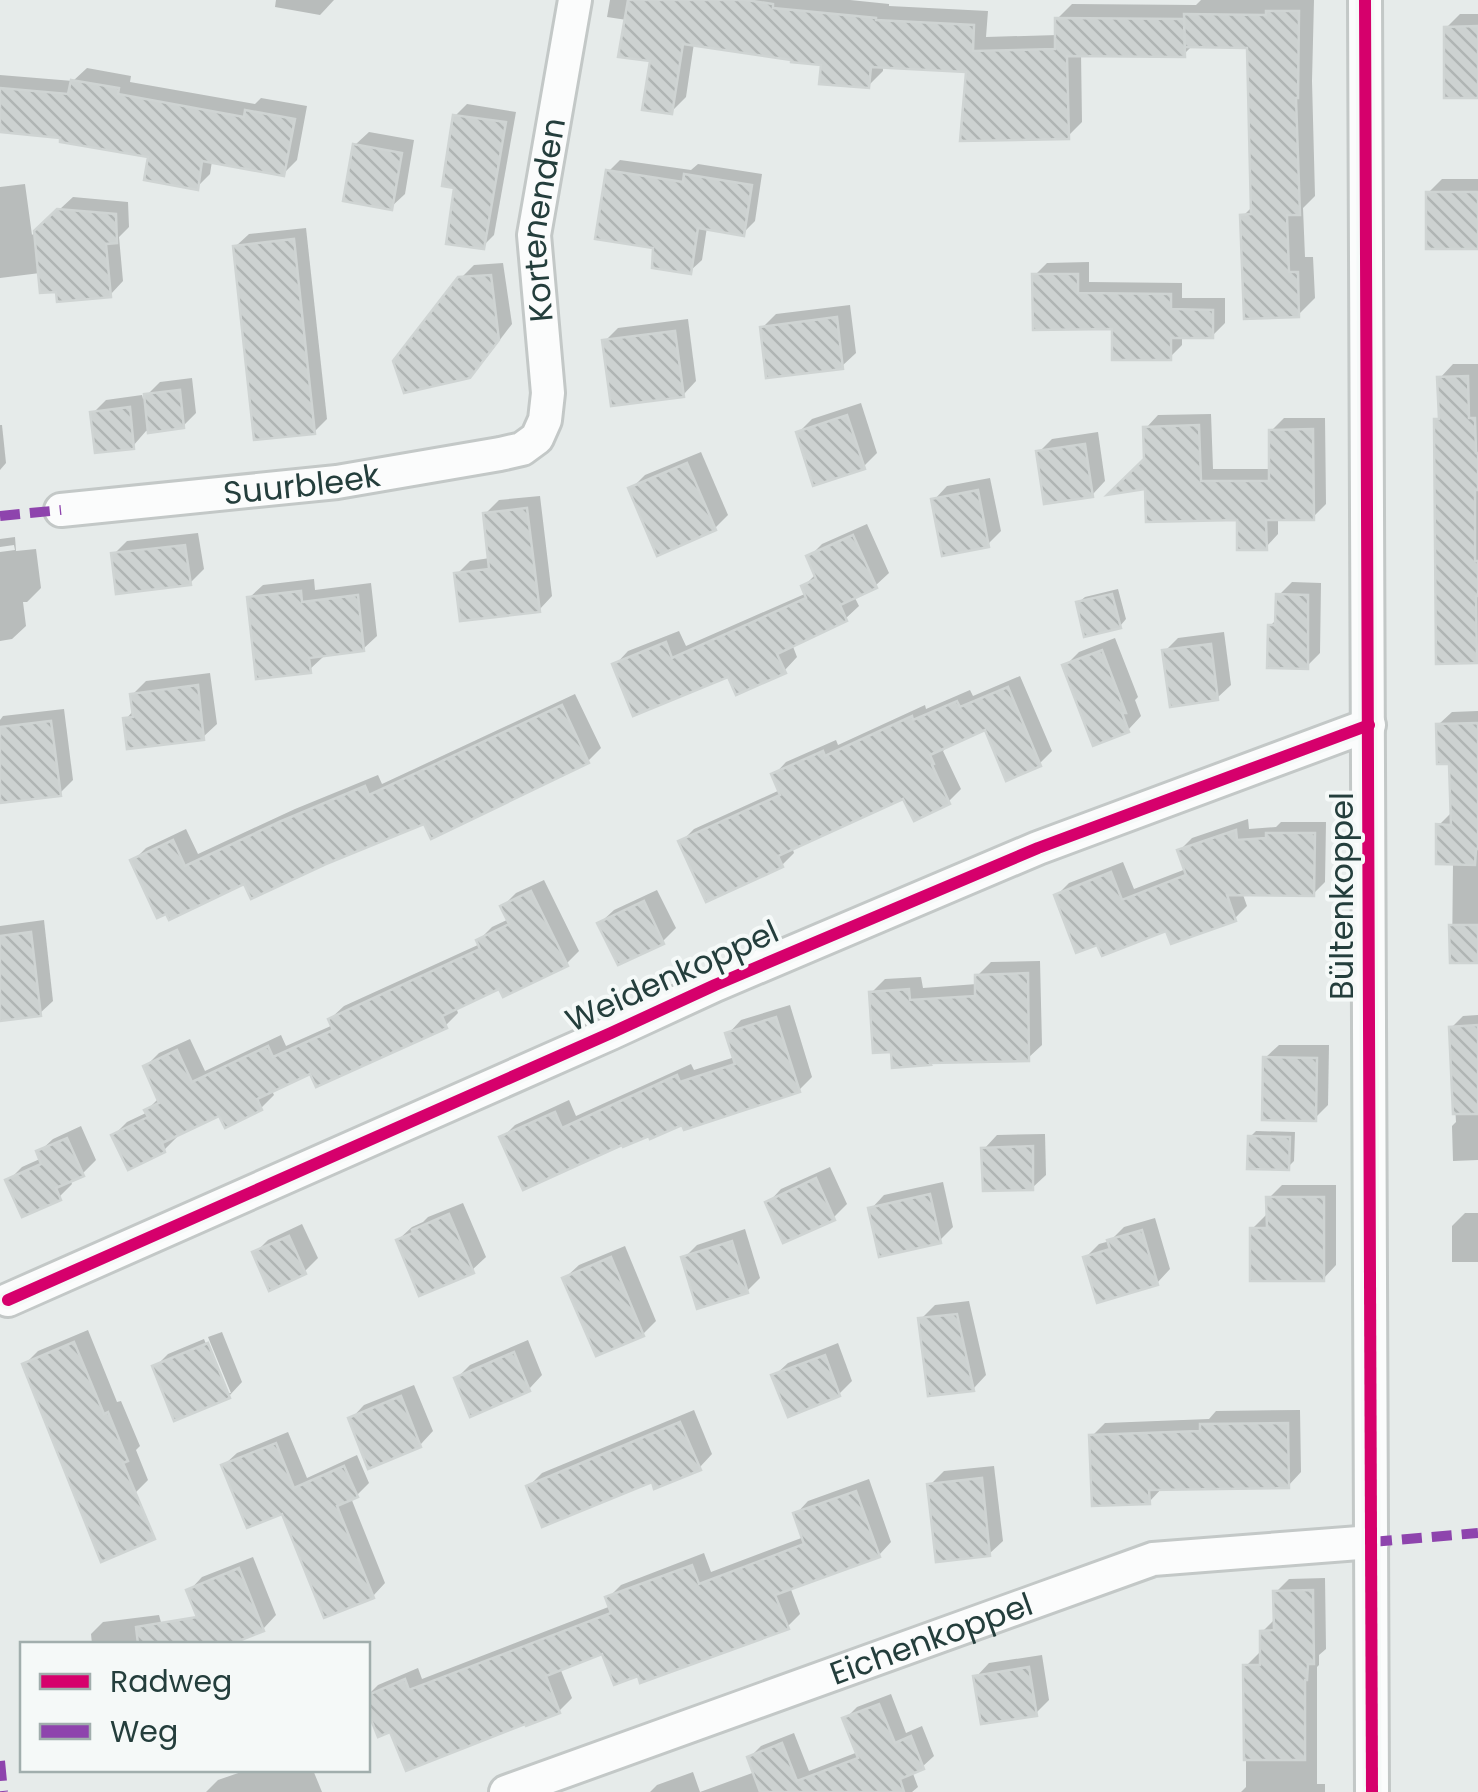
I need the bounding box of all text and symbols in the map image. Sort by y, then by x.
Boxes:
street label: Kortenenden [511,114,576,324]
street label: Suurbleek [221,452,384,515]
street label: Bültenkoppel [1319,792,1364,1000]
street label: Weidenkoppel [558,908,785,1043]
street label: Eichenkoppel [823,1581,1039,1696]
legend [20,1642,370,1772]
text: Radweg [110,1660,232,1703]
text: Weg [110,1710,178,1753]

